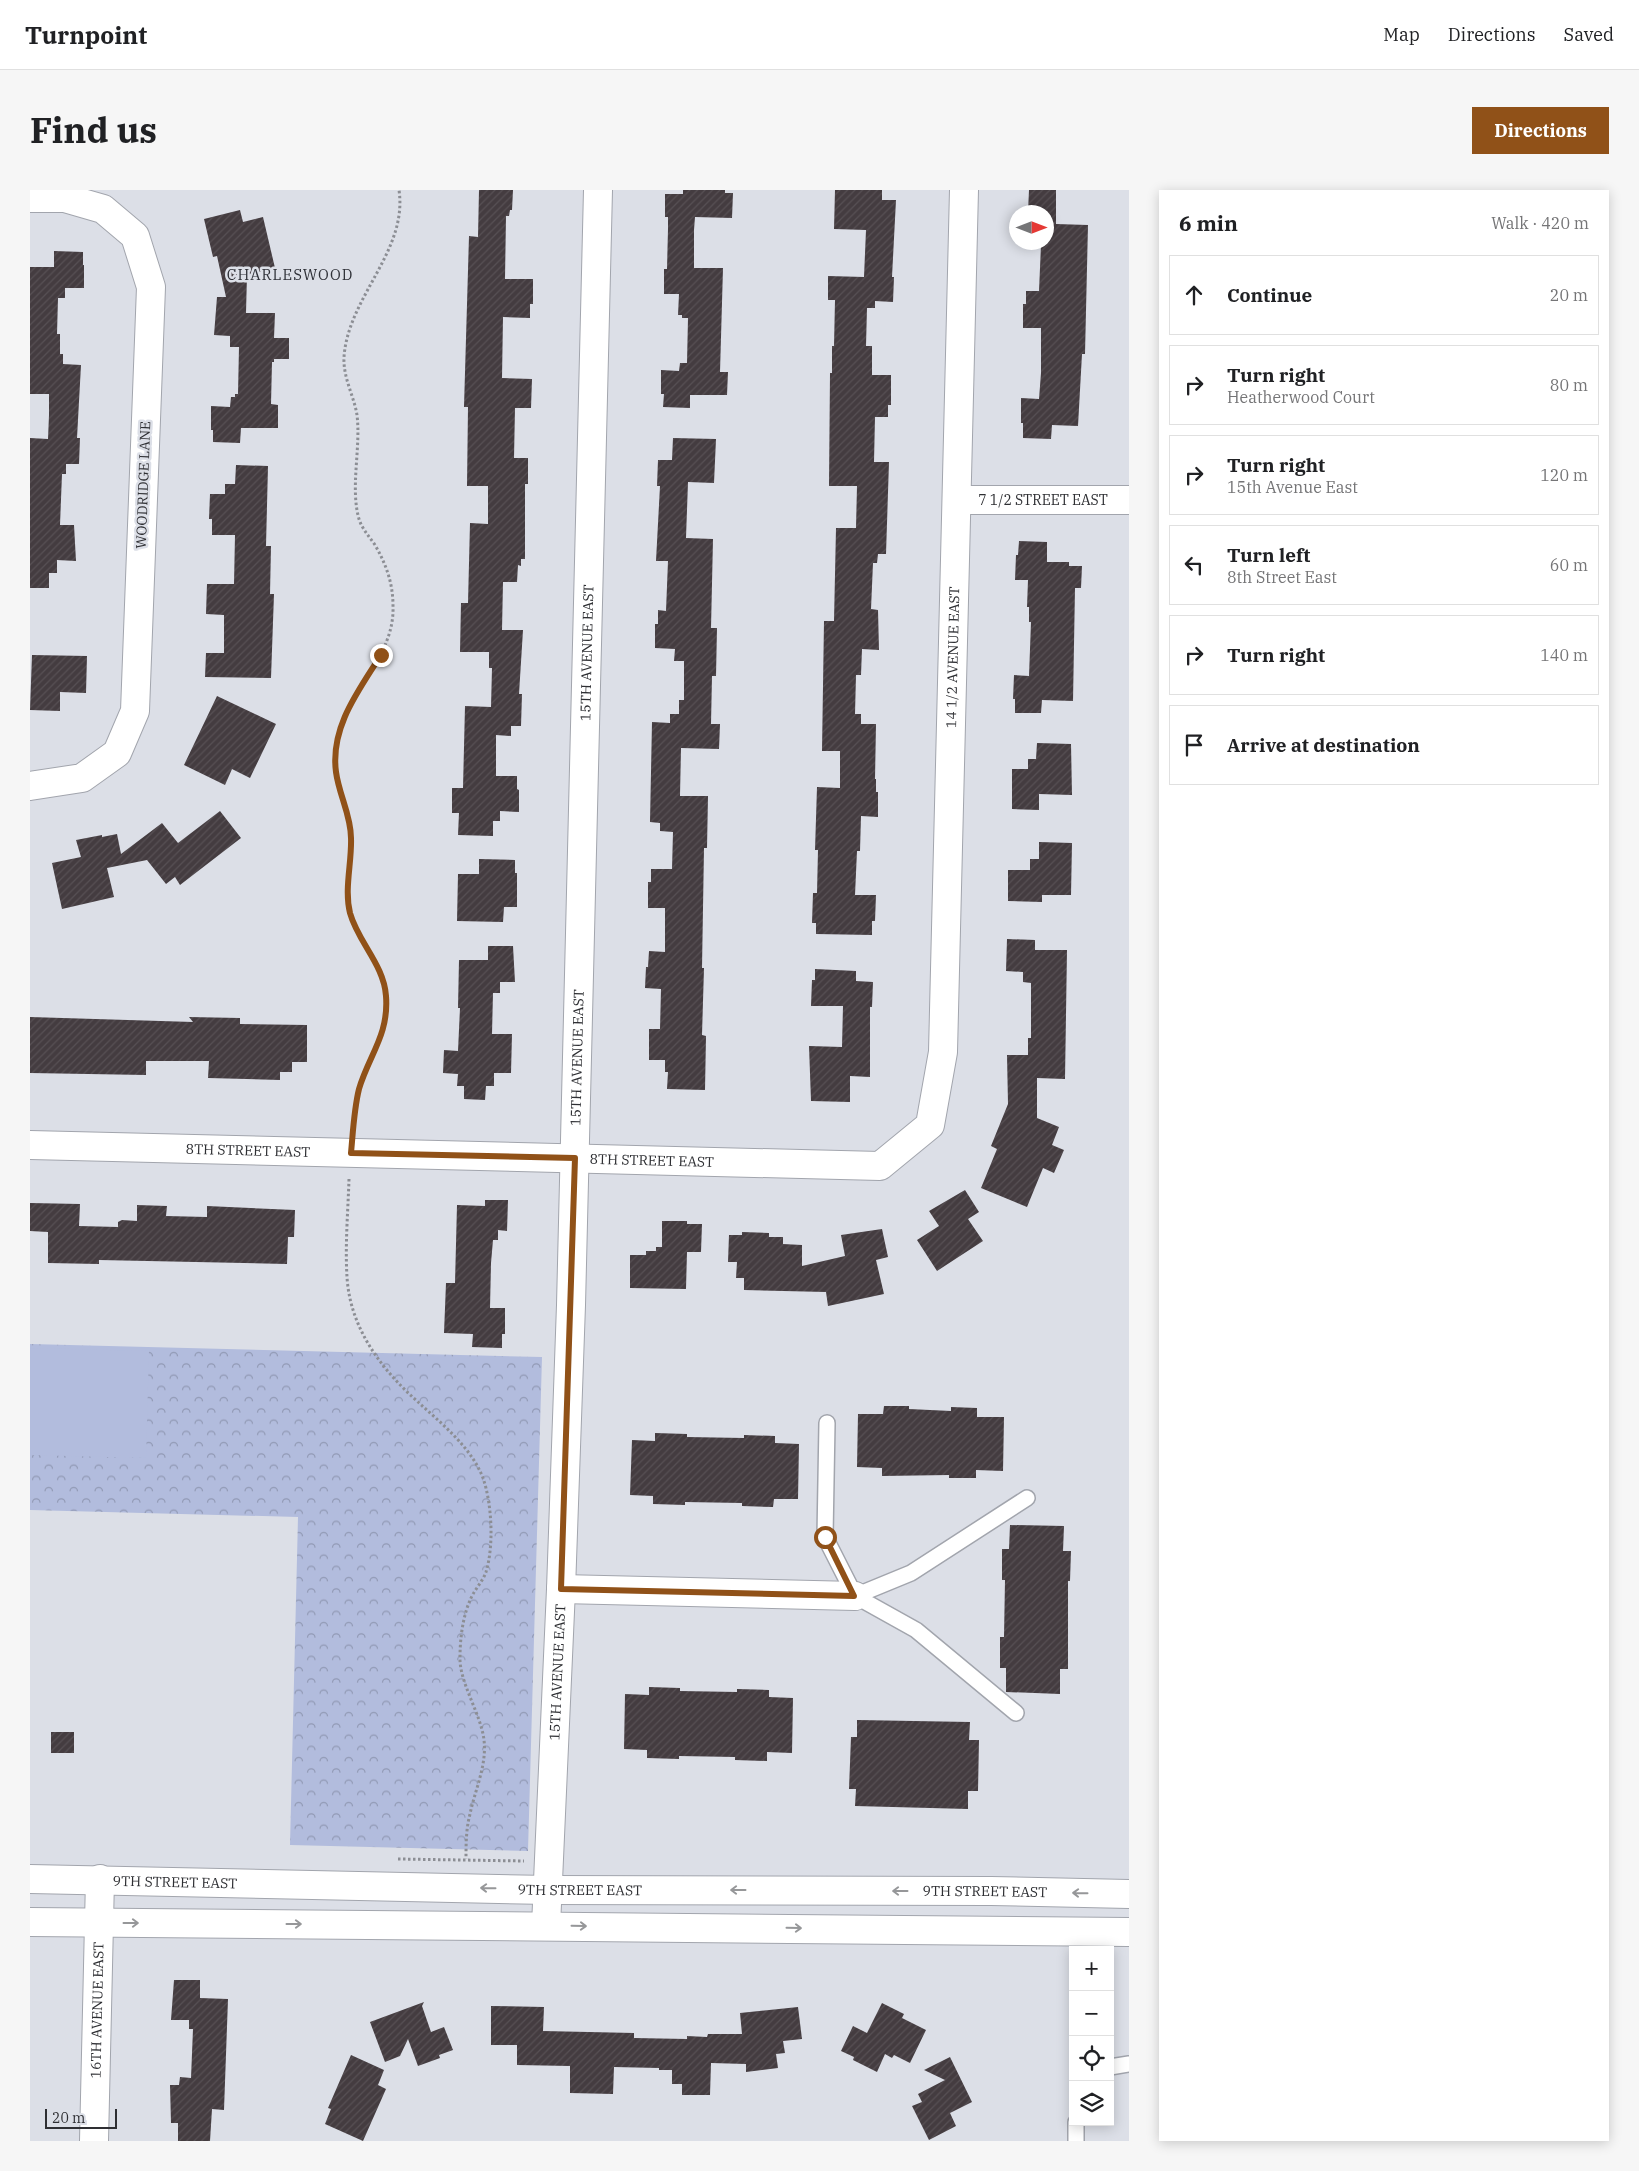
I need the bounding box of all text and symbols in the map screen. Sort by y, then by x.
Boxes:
text: Turnpoint [25,19,147,51]
text: Map [1383,23,1420,46]
text: Directions [1448,23,1536,46]
text: Saved [1564,23,1614,46]
text: Find us [30,107,157,153]
button: Directions [1472,107,1609,154]
north arrow [1009,205,1054,250]
text: 6 min [1179,209,1238,237]
text: Walk · 420 m [1491,213,1589,233]
district label: CHARLESWOOD [227,265,353,284]
icon: ahead [1180,281,1208,309]
text: Continue [1227,283,1312,307]
text: 20 m [1550,285,1588,305]
text: Turn right [1227,363,1325,387]
icon: right [1180,371,1208,399]
text: 80 m [1550,375,1588,395]
text: Heatherwood Court [1227,387,1375,407]
street label: WOODRIDGE LANE [132,421,154,549]
text: Turn right [1227,453,1325,477]
icon: right [1180,461,1208,489]
text: 120 m [1540,465,1588,485]
text: 15th Avenue East [1227,477,1358,497]
street label: 7 1/2 STREET EAST [978,491,1108,509]
text: Turn left [1227,543,1310,567]
icon: left [1180,551,1208,579]
text: 60 m [1550,555,1588,575]
text: 8th Street East [1227,567,1337,587]
street label: 15TH AVENUE EAST [576,584,597,721]
street label: 14 1/2 AVENUE EAST [942,586,963,728]
icon: right [1180,641,1208,669]
text: Turn right [1227,643,1325,667]
route end [370,644,393,667]
text: 140 m [1540,645,1588,665]
icon: arrive [1180,731,1208,759]
text: Arrive at destination [1227,733,1420,757]
street label: 15TH AVENUE EAST [566,989,588,1126]
street label: 8TH STREET EAST [185,1140,310,1161]
street label: 8TH STREET EAST [589,1150,714,1171]
route start [814,1526,837,1549]
street label: 15TH AVENUE EAST [545,1604,569,1741]
street label: 9TH STREET EAST [112,1872,237,1892]
street label: 9TH STREET EAST [517,1880,642,1899]
street label: 9TH STREET EAST [923,1882,1047,1901]
one-way arrow [480,1883,496,1893]
one-way arrow [730,1885,746,1895]
one-way arrow [893,1886,909,1896]
one-way arrow [1073,1888,1089,1898]
one-way arrow [122,1918,139,1928]
one-way arrow [285,1919,301,1929]
one-way arrow [570,1921,586,1931]
one-way arrow [785,1923,801,1933]
street label: 16TH AVENUE EAST [86,1942,108,2079]
map controls [1069,1946,1114,2126]
button: + [1069,1946,1114,1991]
button: − [1069,1991,1114,2036]
button: locate [1069,2036,1114,2081]
button: layers [1069,2081,1114,2126]
scale bar [45,2106,118,2129]
text: 20 m [52,2109,85,2127]

